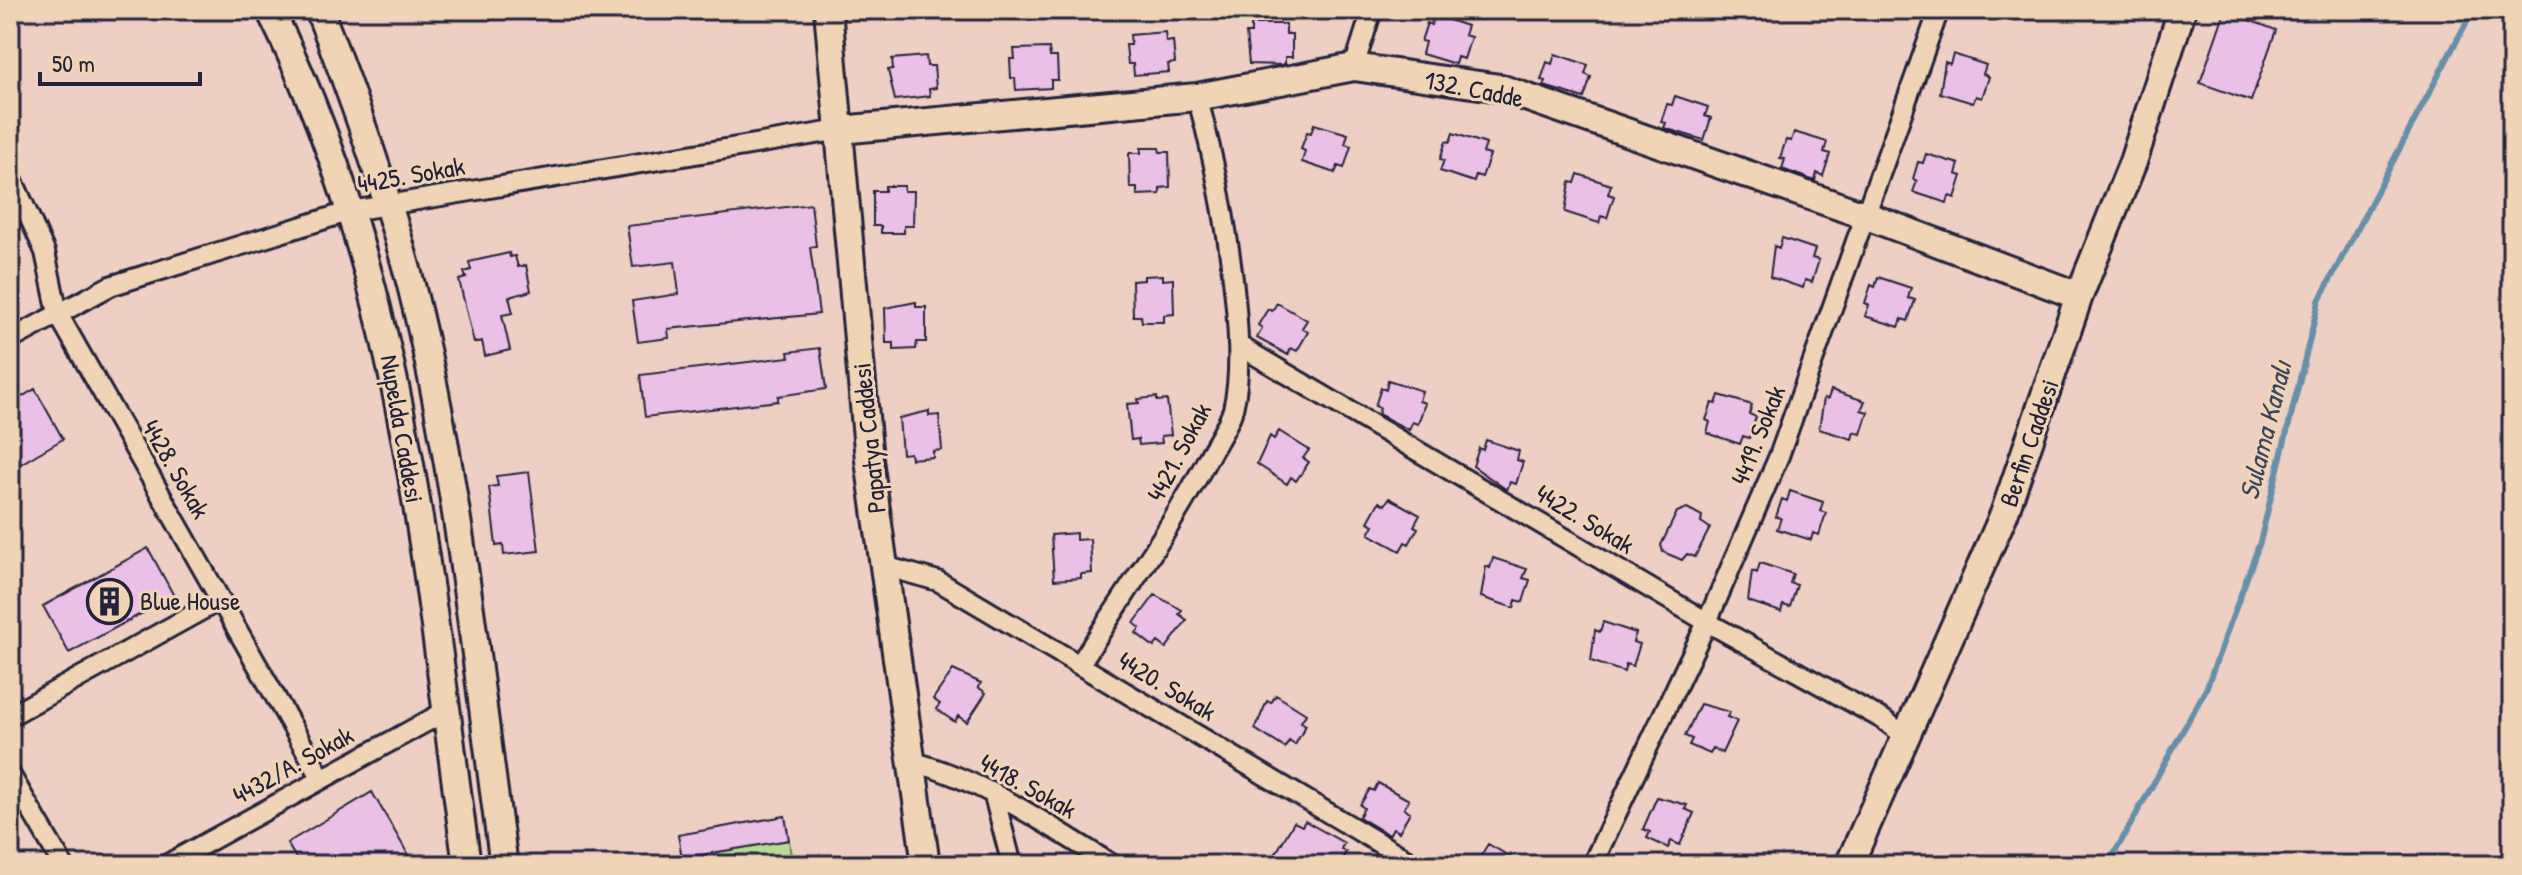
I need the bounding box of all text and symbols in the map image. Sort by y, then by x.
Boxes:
scale bar [40,36,200,86]
text: 50 m [52,47,95,79]
street label: 132. Cadde [1422,62,1526,115]
street label: 4425. Sokak [354,148,468,201]
street label: Nupelda Caddesi [372,352,433,506]
water label: Sulama Kanalı [2229,355,2301,503]
street label: Papatya Caddesi [843,361,894,515]
street label: Berfin Caddesi [1990,374,2067,511]
street label: 4419. Sokak [1722,380,1793,490]
street label: 4421. Sokak [1138,396,1219,507]
street label: 4428. Sokak [134,413,219,525]
street label: 4422. Sokak [1529,475,1641,562]
building icon: Blue House [85,577,133,625]
place label: Blue House [140,583,240,618]
street label: 4420. Sokak [1112,642,1223,729]
street label: 4432/A. Sokak [226,717,359,812]
street label: 4418. Sokak [973,745,1083,827]

